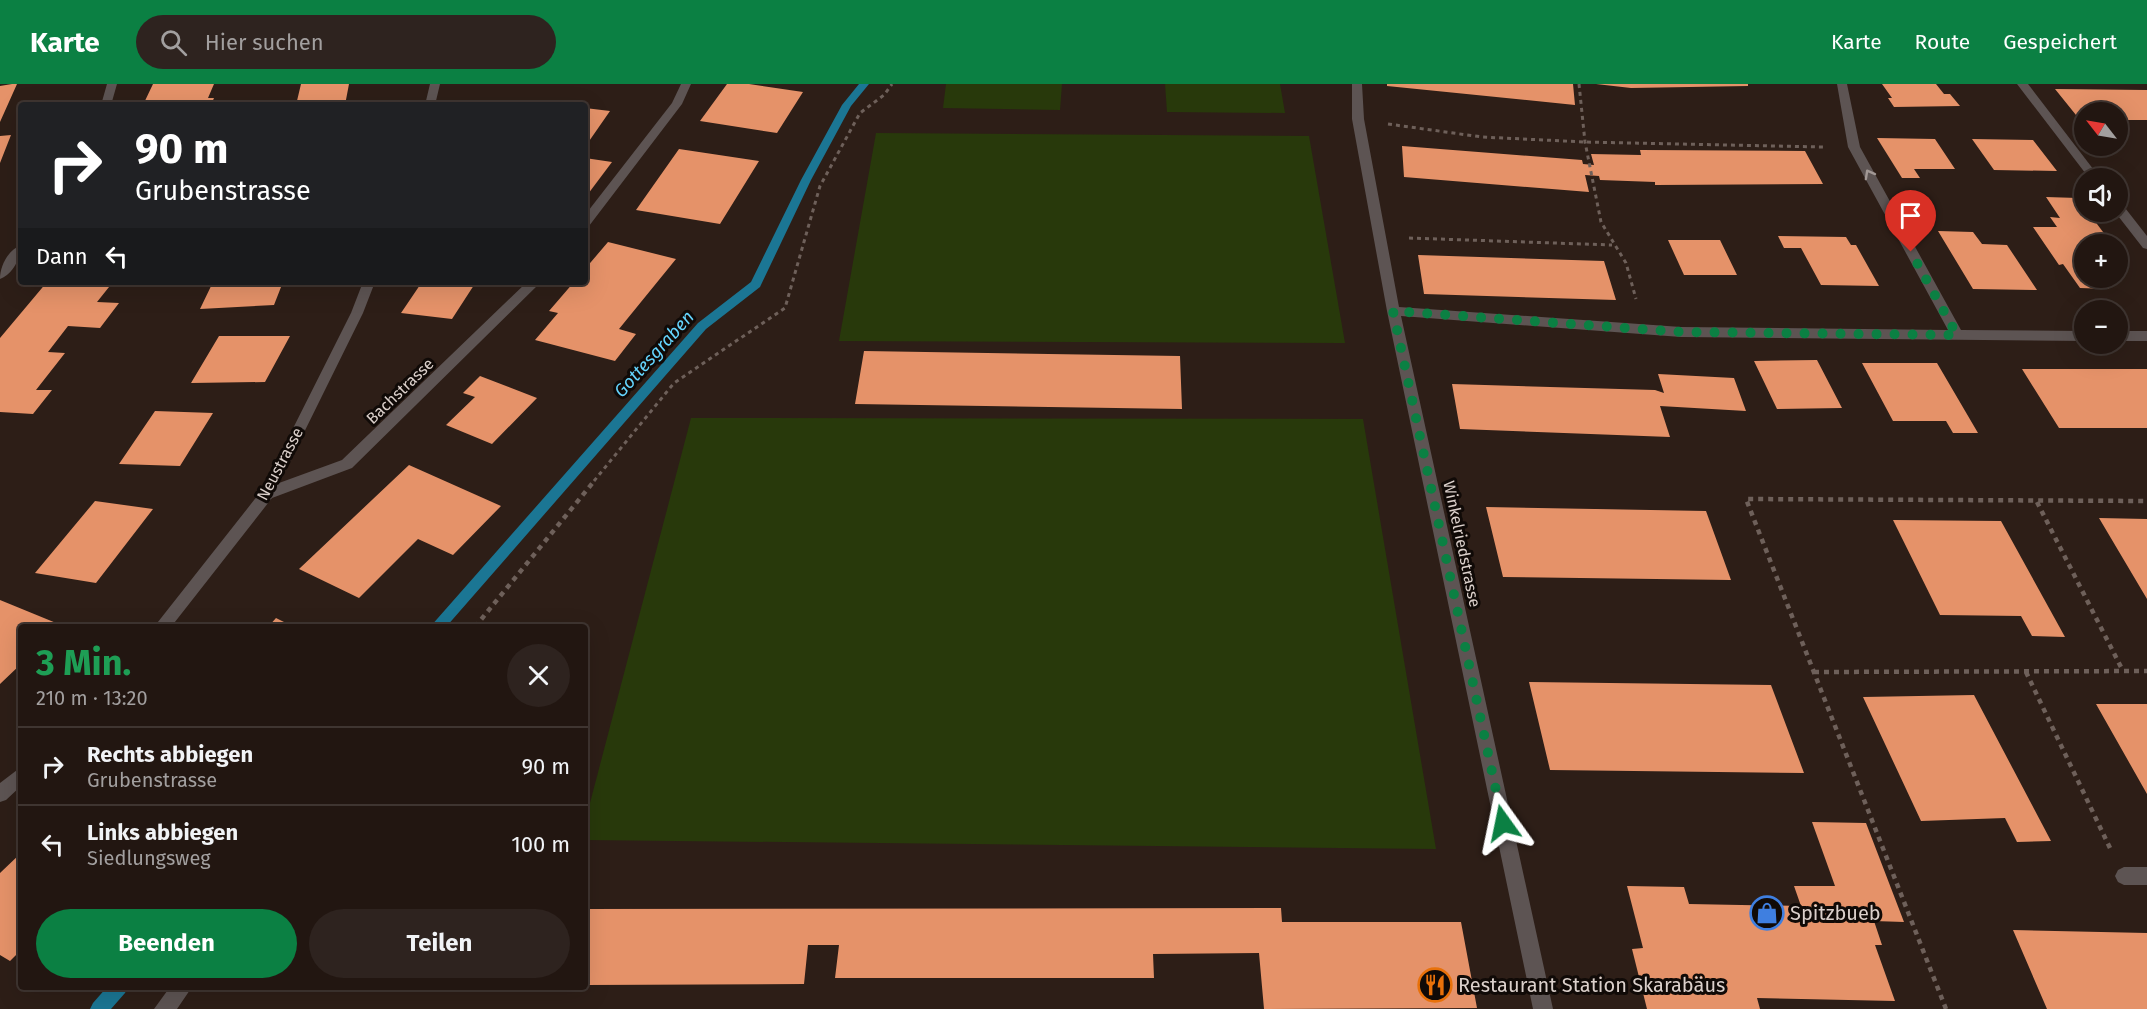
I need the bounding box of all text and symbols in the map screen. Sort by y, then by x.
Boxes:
search box [136,15,556,69]
text: Karte [30,26,100,59]
icon: search [157,26,190,59]
text: Hier suchen [205,29,324,56]
text: Karte [1831,29,1882,55]
text: Route [1915,29,1970,55]
text: Gespeichert [2003,29,2117,55]
north arrow [2074,102,2128,156]
map controls [2074,102,2128,354]
text: 90 m [135,124,229,174]
icon: right [36,126,114,204]
button: sound [2074,168,2128,222]
one-way arrow [1865,169,1876,180]
text: Grubenstrasse [135,175,311,207]
pin [1885,190,1936,252]
icon: arrive [1894,199,1927,232]
button: + [2074,234,2128,288]
icon: left [100,240,133,273]
text: Dann [36,243,88,270]
button: − [2074,300,2128,354]
water label: Gottesgraben [609,306,699,402]
street label: Bachstrasse [362,354,438,428]
street label: Neustrasse [253,424,307,504]
street label: Winkelriedstrasse [1439,479,1485,609]
text: 3 Min. [36,641,131,685]
button: close [507,644,570,707]
text: 210 m · 13:20 [36,686,148,710]
text: Rechts abbiegen [87,741,253,768]
icon: right [36,750,69,783]
text: 90 m [521,753,570,780]
text: Grubenstrasse [87,768,217,792]
position arrow [1471,791,1535,855]
text: Links abbiegen [87,819,238,846]
icon: left [36,828,69,861]
text: 100 m [511,831,570,858]
text: Siedlungsweg [87,846,211,870]
shop icon: Spitzbueb [1749,895,1785,931]
place label: Spitzbueb [1790,901,1881,925]
button: Beenden [36,909,297,978]
button: Teilen [309,909,570,978]
restaurant icon: Restaurant Station Skarabäus [1417,967,1453,1003]
place label: Restaurant Station Skarabäus [1458,973,1725,997]

